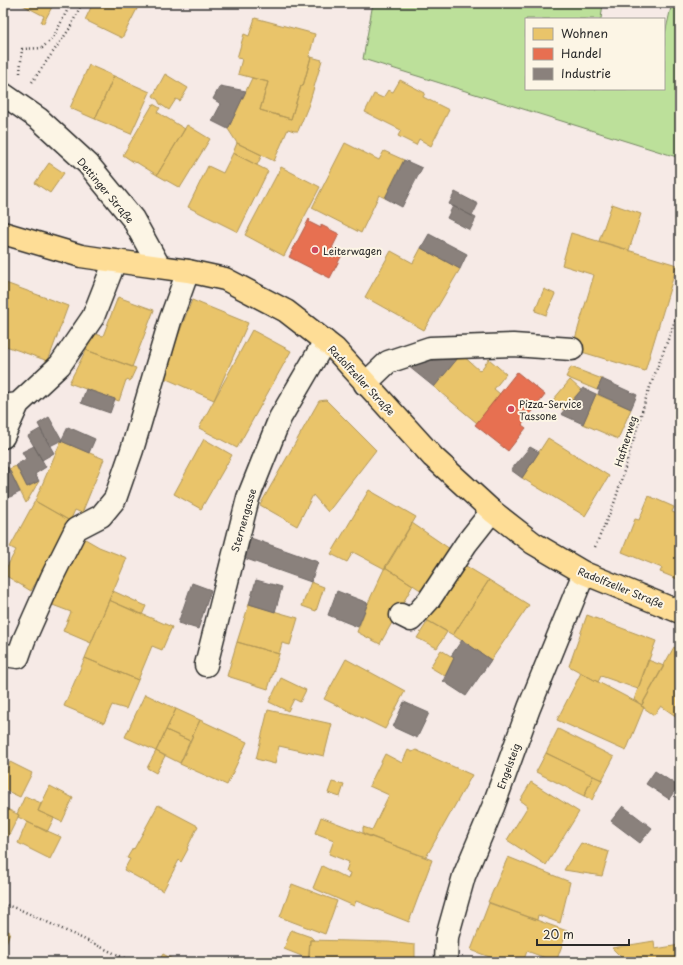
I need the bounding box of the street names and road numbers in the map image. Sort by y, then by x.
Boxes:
street label: Dettinger Straße [74,154,138,226]
street label: Radolfzeller Straße [325,341,399,419]
street label: Hafnerweg [610,414,640,468]
street label: Sternengasse [227,486,259,554]
street label: Radolfzeller Straße [576,563,666,611]
street label: Engelsteig [493,741,523,791]

